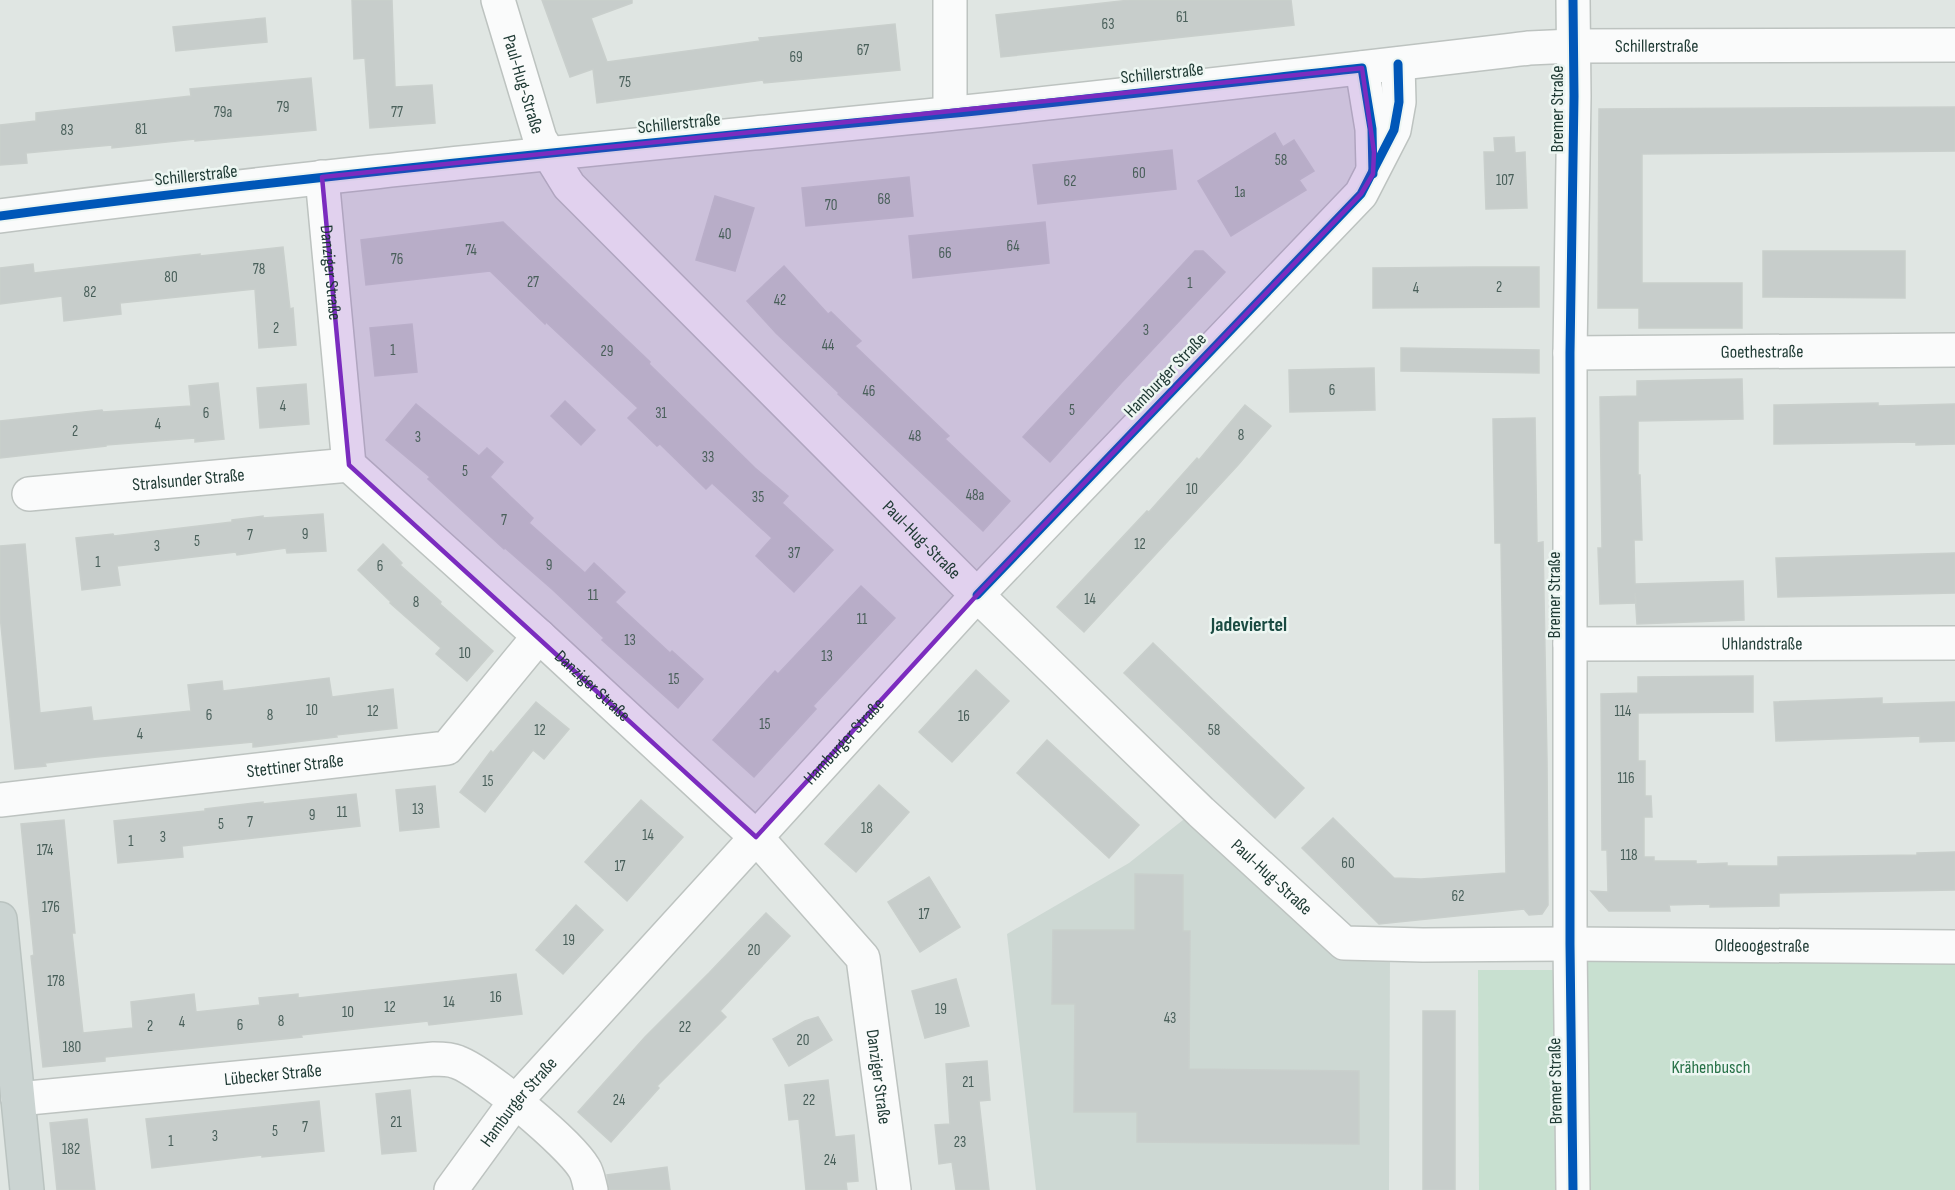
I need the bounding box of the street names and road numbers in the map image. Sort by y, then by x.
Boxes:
street label: Paul-Hug-Straße [498,32,548,136]
street label: Schillerstraße [1615,36,1698,57]
street label: Schillerstraße [1120,59,1205,88]
street label: Bremer Straße [1547,66,1568,152]
street label: Schillerstraße [637,109,722,138]
street label: Schillerstraße [154,161,239,190]
street label: Danziger Straße [316,224,345,321]
street label: Hamburger Straße [1120,329,1211,422]
street label: Goethestraße [1721,341,1803,363]
street label: Stralsunder Straße [131,465,246,496]
street label: Paul-Hug-Straße [878,496,965,584]
street label: Bremer Straße [1544,552,1565,638]
street label: Uhlandstraße [1722,633,1802,655]
street label: Danziger Straße [550,646,634,726]
street label: Hamburger Straße [800,694,889,789]
street label: Stettiner Straße [245,750,345,782]
street label: Paul-Hug-Straße [1227,835,1316,920]
street label: Oldeoogestraße [1714,935,1810,957]
street label: Danziger Straße [862,1028,895,1126]
street label: Bremer Straße [1544,1037,1567,1125]
street label: Hamburger Straße [476,1053,562,1151]
street label: Lübecker Straße [223,1060,323,1090]

